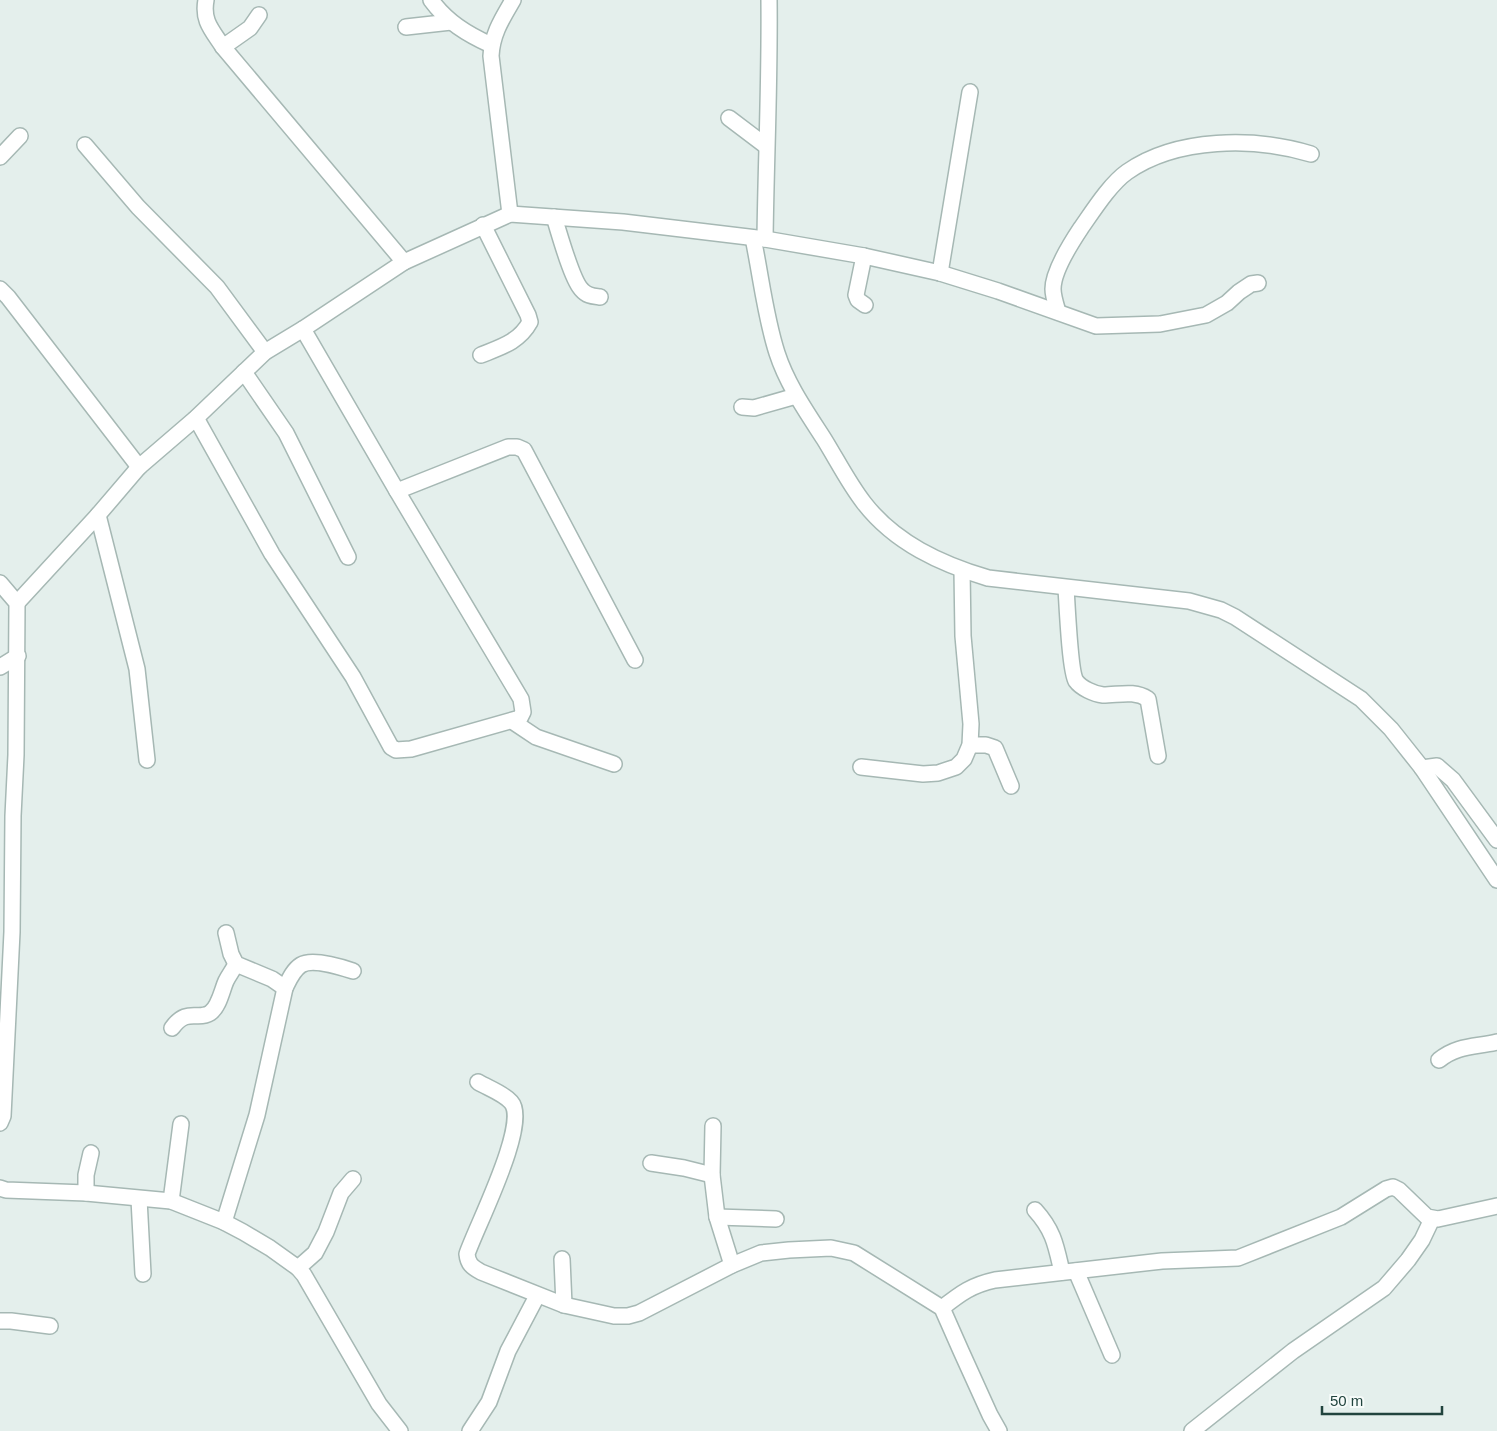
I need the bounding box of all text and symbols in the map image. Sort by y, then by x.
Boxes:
scale bar [1322,1384,1442,1416]
text: 50 m [1330,1392,1363,1409]

